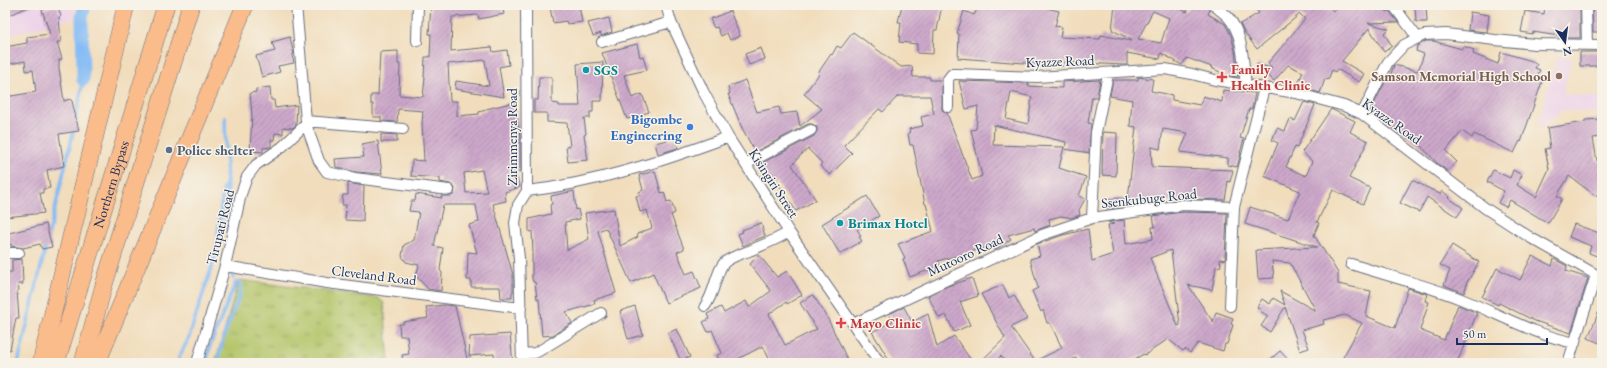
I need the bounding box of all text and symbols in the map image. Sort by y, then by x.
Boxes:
north arrow [1545,22,1585,62]
text: N [1561,44,1573,60]
street label: Kyazze Road [1025,51,1096,71]
place label: Family Health Clinic [1231,60,1310,94]
place label: SGS [594,61,618,79]
marker: SGS [581,65,591,75]
place label: Samson Memorial High School [1371,67,1551,85]
marker: Family Health Clinic [1216,71,1228,83]
marker: Samson Memorial High School [1554,71,1564,81]
street label: Zirimmenya Road [503,87,521,186]
street label: Kyazze Road [1359,94,1426,149]
place label: Bigombe Engineering [610,110,683,144]
marker: Bigombe Engineering [685,122,695,132]
street label: Northern Bypass [89,138,133,230]
place label: Police shelter [177,141,254,159]
marker: Police shelter [164,145,174,155]
street label: Kisingiri Street [745,145,804,222]
street label: Ssenkubuge Road [1100,184,1199,212]
street label: Tirupati Road [202,186,238,267]
place label: Brimax Hotel [848,214,928,232]
marker: Brimax Hotel [835,218,845,228]
street label: Mutooro Road [924,229,1007,280]
street label: Cleveland Road [330,261,418,289]
place label: Mayo Clinic [850,314,921,332]
marker: Mayo Clinic [835,317,847,329]
scale bar [1457,320,1547,346]
text: 50 m [1463,326,1487,342]

